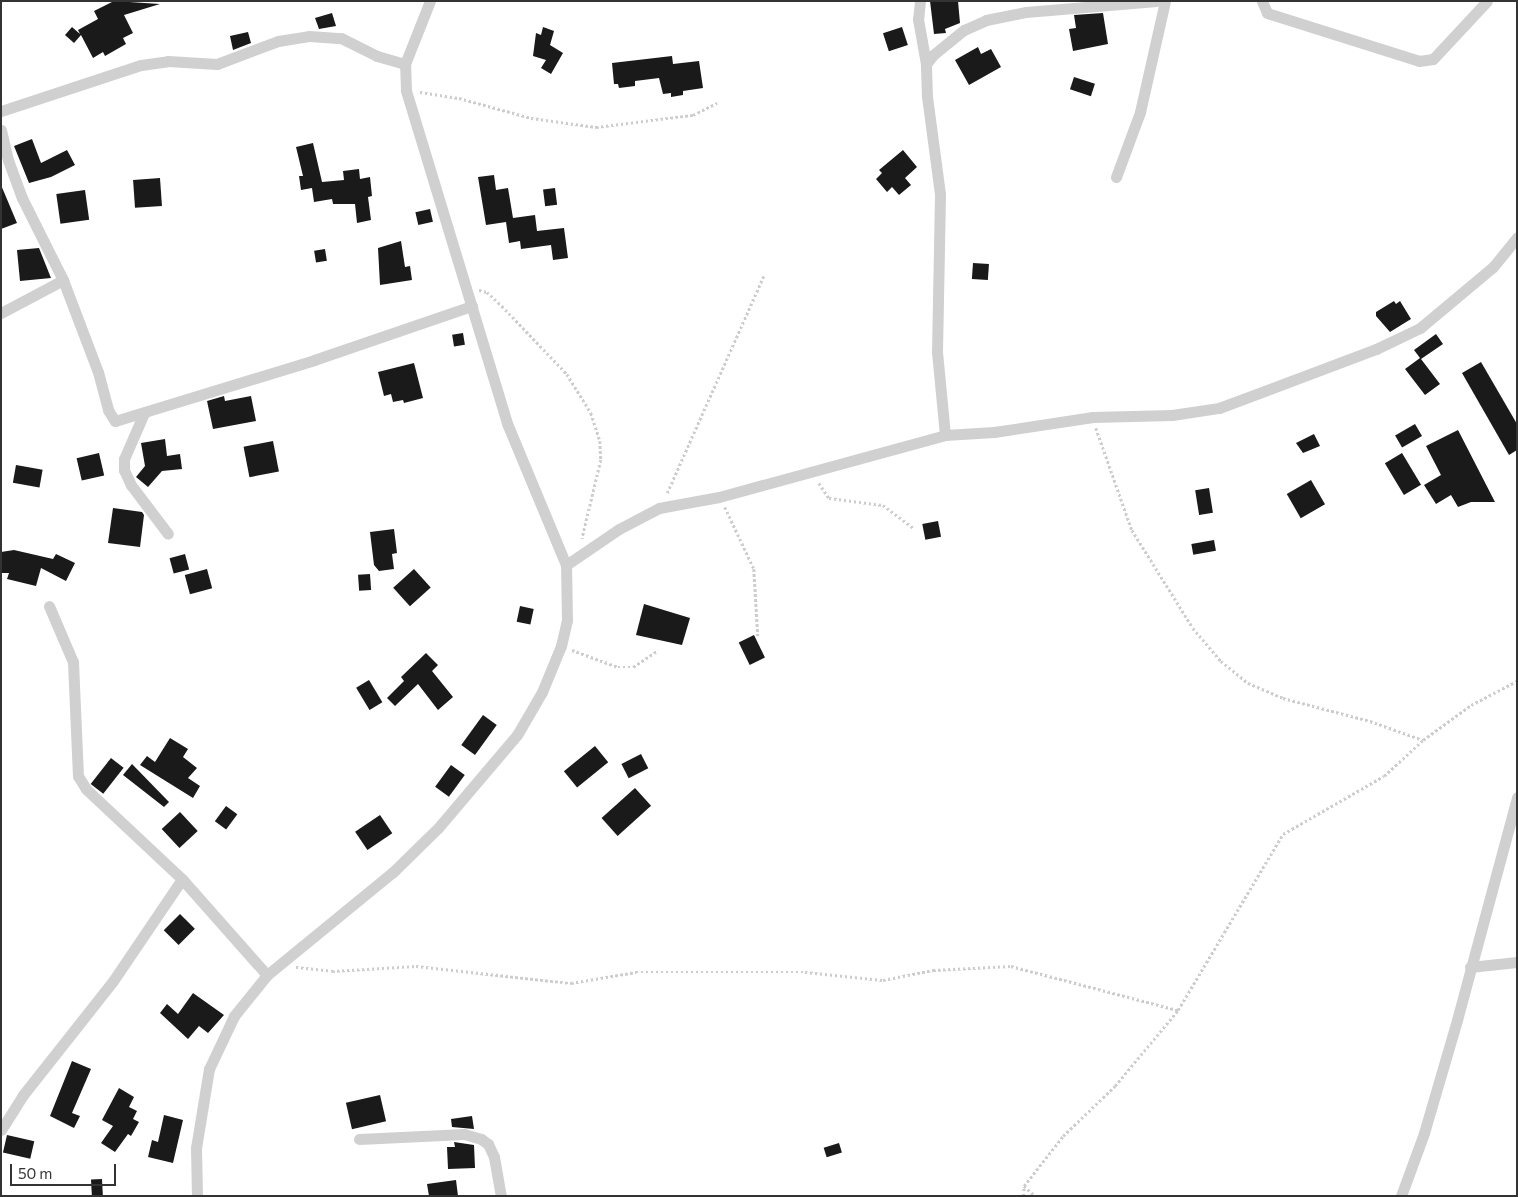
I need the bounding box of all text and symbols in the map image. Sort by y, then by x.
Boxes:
scale bar [12,1154,119,1186]
text: 50 m [18,1164,52,1182]

